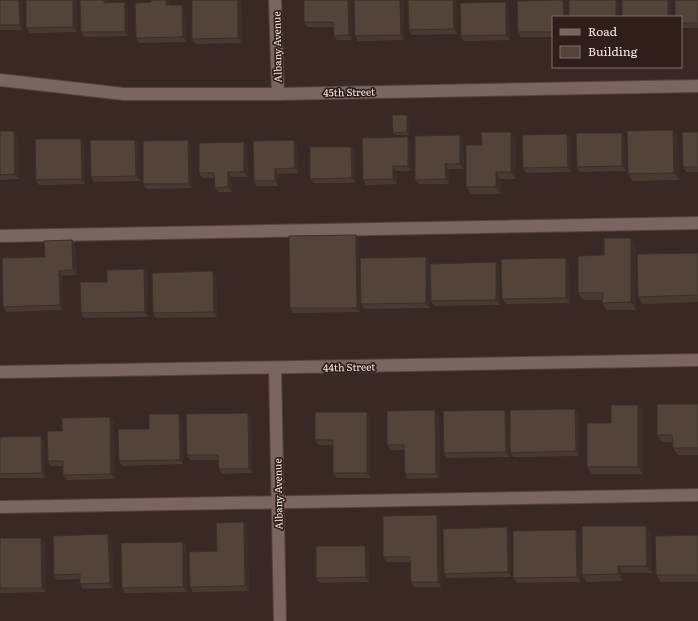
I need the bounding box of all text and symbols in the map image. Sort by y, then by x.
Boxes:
street label: Albany Avenue [268,11,285,83]
legend [552,16,682,68]
text: Road [588,22,618,40]
text: Building [588,42,638,60]
street label: 45th Street [323,84,375,99]
street label: 44th Street [323,359,375,374]
street label: Albany Avenue [269,458,286,530]

